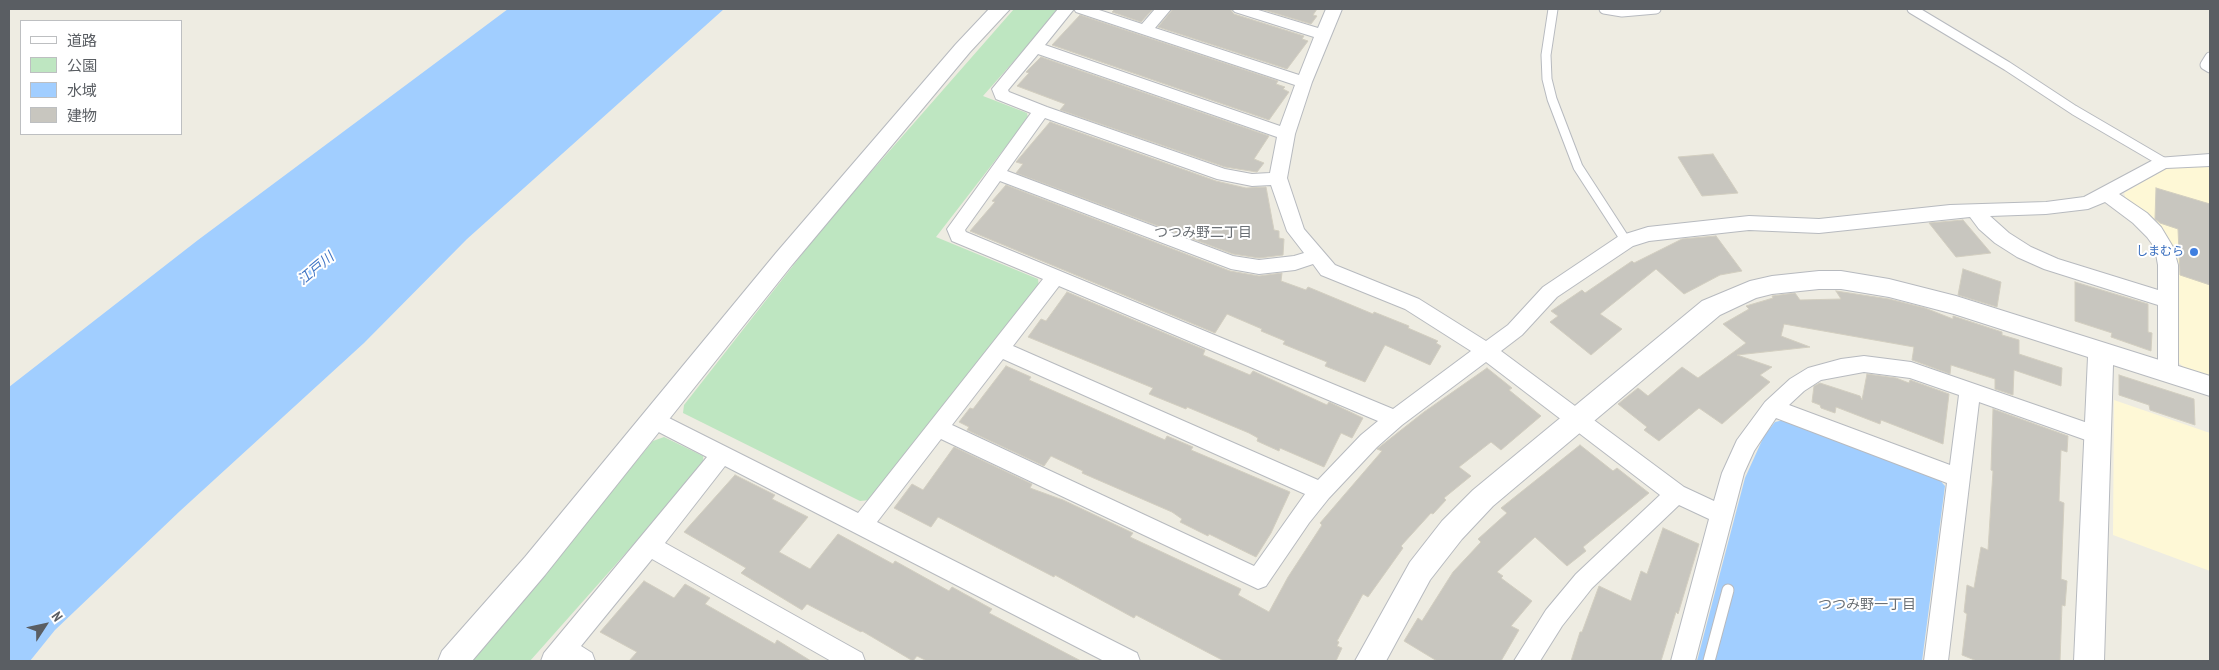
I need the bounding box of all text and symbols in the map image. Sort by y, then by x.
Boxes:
legend [20,20,182,135]
text: 道路 [67,31,97,50]
text: 公園 [67,56,97,75]
text: 水域 [67,81,97,100]
text: 建物 [67,106,97,125]
district label: つつみ野二丁目 [1154,225,1252,241]
place label: しまむら [2136,245,2184,259]
marker: しまむら [2188,246,2200,258]
water label: 江戸川 [295,249,337,289]
district label: つつみ野一丁目 [1818,597,1916,613]
north arrow [20,600,70,650]
text: N [48,608,67,625]

